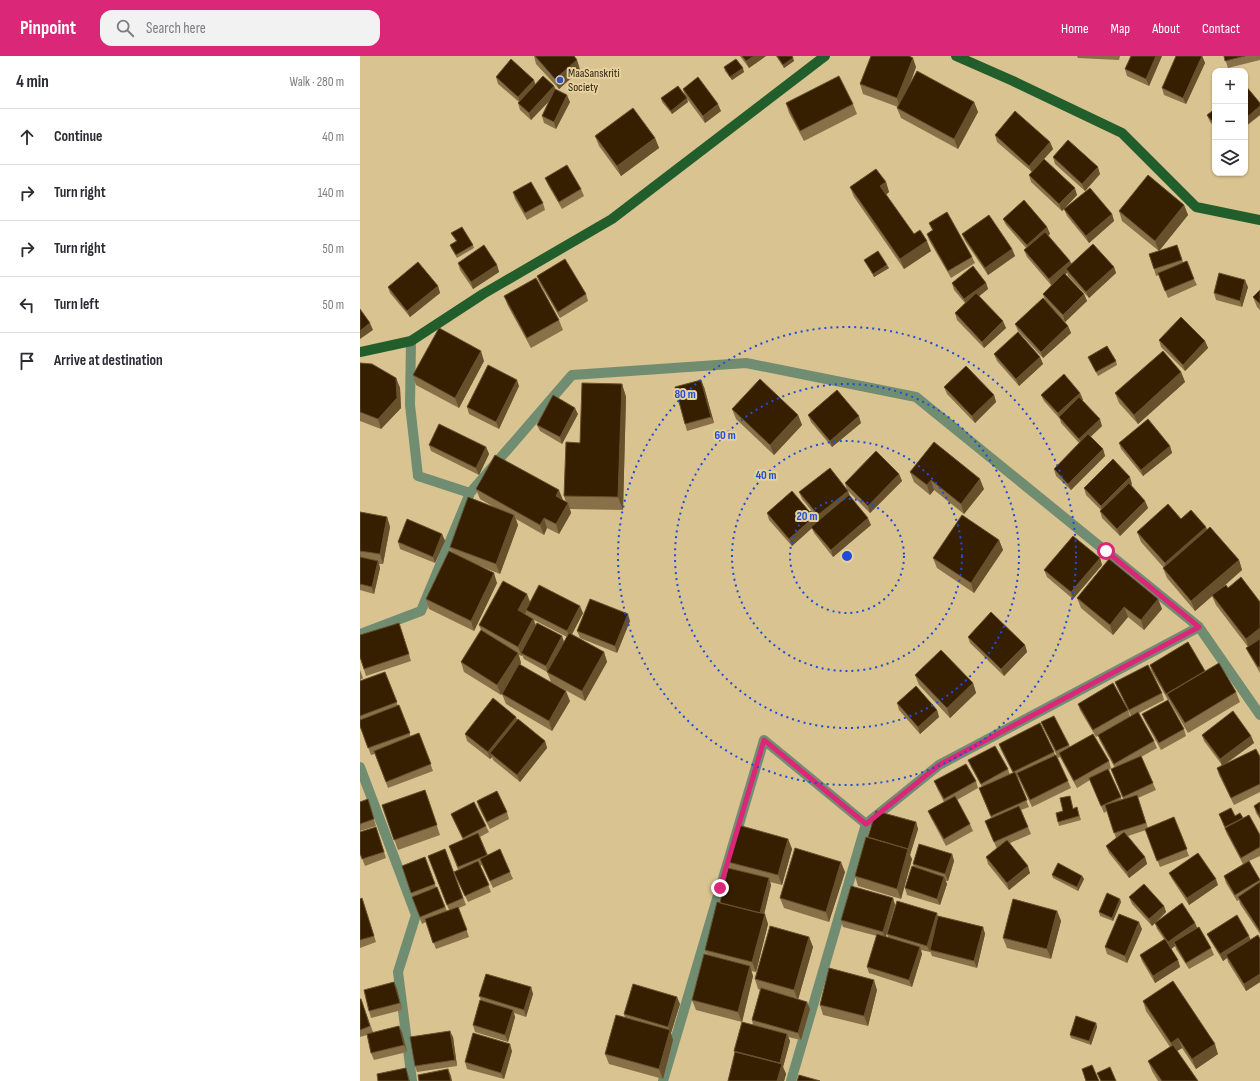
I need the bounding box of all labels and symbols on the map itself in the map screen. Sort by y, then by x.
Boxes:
place label: MaaSanskriti Society [568,66,620,95]
marker: MaaSanskriti Society [555,75,565,85]
text: 80 m [674,387,696,402]
text: 60 m [714,428,736,443]
text: 40 m [755,468,777,483]
text: 20 m [797,509,817,524]
route start [1097,542,1115,560]
centre of rings [840,549,854,563]
route end [711,879,729,897]

